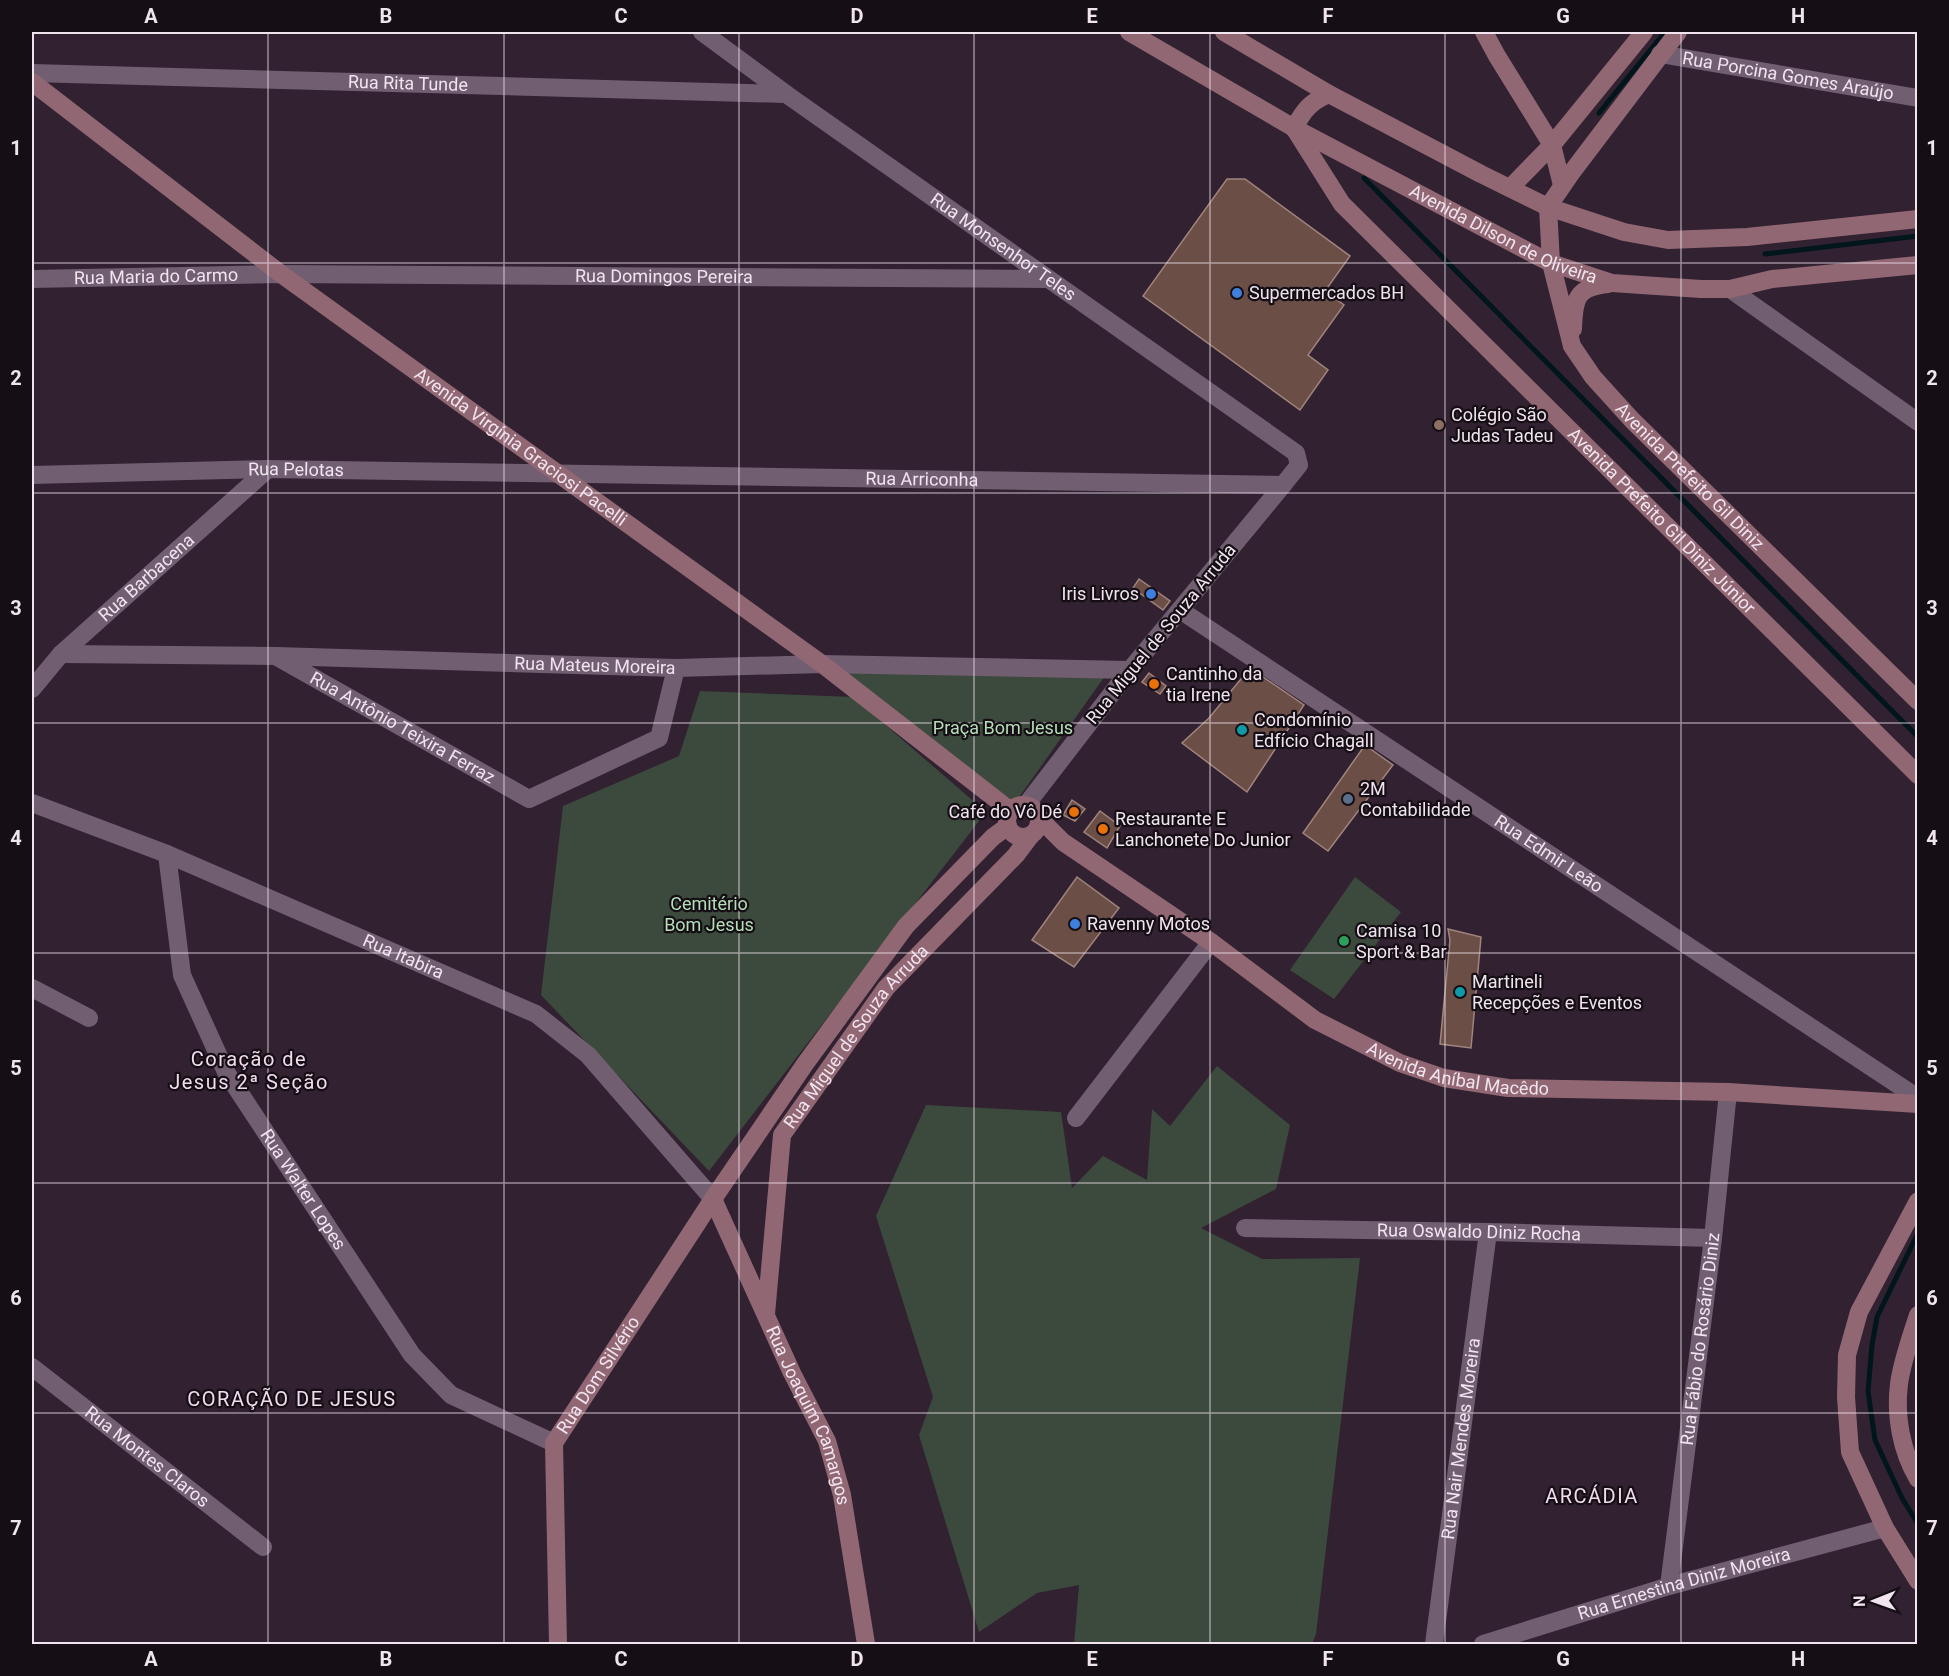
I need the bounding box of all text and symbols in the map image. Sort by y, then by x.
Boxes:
text: A [144,4,158,28]
text: B [380,4,392,28]
text: C [614,4,628,28]
text: D [851,4,864,28]
text: E [1086,4,1098,28]
text: F [1323,4,1334,28]
text: G [1556,4,1570,28]
text: H [1791,4,1805,28]
street label: Rua Porcina Gomes Araújo [1681,47,1896,104]
street label: Rua Rita Tunde [348,71,468,95]
text: 1 [10,136,22,160]
text: 1 [1926,136,1938,160]
street label: Avenida Dilson de Oliveira [1406,180,1600,287]
street label: Rua Monsenhor Teles [927,188,1080,305]
street label: Rua Maria do Carmo [74,264,238,288]
street label: Rua Domingos Pereira [575,265,753,287]
place label: Supermercados BH [1249,282,1404,303]
marker: Supermercados BH [1230,286,1244,300]
street label: Avenida Virgínia Graciosi Pacelli [411,363,631,530]
text: 2 [10,366,22,390]
text: 2 [1926,366,1938,390]
street label: Avenida Prefeito Gil Diniz [1612,398,1769,554]
place label: Colégio São Judas Tadeu [1451,404,1553,446]
marker: Colégio São Judas Tadeu [1432,418,1446,432]
street label: Avenida Prefeito Gil Diniz Júnior [1564,423,1760,618]
street label: Rua Pelotas [248,458,344,480]
street label: Rua Arriconha [865,467,979,490]
street label: Rua Barbacena [94,529,198,625]
street label: Rua Miguel de Souza Arruda [1081,539,1240,728]
place label: Iris Livros [1062,583,1139,604]
marker: Iris Livros [1144,587,1158,601]
text: 3 [10,596,22,620]
text: 3 [1926,596,1938,620]
street label: Rua Mateus Moreira [514,652,676,678]
place label: Cantinho da tia Irene [1166,663,1262,705]
street label: Rua Antônio Teixira Ferraz [307,667,499,788]
marker: Cantinho da tia Irene [1147,677,1161,691]
place label: Condomínio Edfício Chagall [1254,709,1374,751]
park label: Praça Bom Jesus [933,717,1073,738]
marker: Condomínio Edfício Chagall [1235,723,1249,737]
place label: 2M Contabilidade [1360,778,1470,820]
marker: 2M Contabilidade [1341,792,1355,806]
place label: Café do Vô Dé [948,801,1062,822]
marker: Café do Vô Dé [1067,805,1081,819]
place label: Restaurante E Lanchonete Do Junior [1115,808,1291,850]
street label: Rua Edmir Leão [1491,810,1607,897]
marker: Restaurante E Lanchonete Do Junior [1096,822,1110,836]
text: 4 [10,826,22,850]
text: 4 [1926,826,1938,850]
park label: Cemitério Bom Jesus [664,893,754,935]
place label: Ravenny Motos [1087,913,1210,934]
marker: Ravenny Motos [1068,917,1082,931]
place label: Camisa 10 Sport & Bar [1356,920,1447,962]
street label: Rua Itabira [360,929,447,983]
marker: Camisa 10 Sport & Bar [1337,934,1351,948]
street label: Rua Miguel de Souza Arruda [779,940,932,1132]
place label: Martineli Recepções e Eventos [1472,971,1642,1013]
marker: Martineli Recepções e Eventos [1453,985,1467,999]
street label: Avenida Aníbal Macêdo [1363,1037,1549,1099]
district label: Coração de Jesus 2ª Seção [169,1047,329,1094]
text: 5 [10,1056,22,1080]
text: 5 [1926,1056,1938,1080]
street label: Rua Walter Lopes [256,1125,351,1253]
street label: Rua Oswaldo Diniz Rocha [1377,1219,1581,1244]
street label: Rua Fábio do Rosário Diniz [1676,1232,1723,1446]
text: 6 [10,1286,22,1310]
text: 6 [1926,1286,1938,1310]
street label: Rua Dom Silvério [552,1312,644,1438]
street label: Rua Joaquim Camargos [762,1322,854,1506]
street label: Rua Nair Mendes Moreira [1437,1337,1484,1541]
district label: CORAÇÃO DE JESUS [187,1387,397,1411]
street label: Rua Montes Claros [81,1401,214,1511]
district label: ARCÁDIA [1545,1484,1639,1508]
text: 7 [10,1516,22,1540]
text: 7 [1926,1516,1938,1540]
street label: Rua Ernestina Diniz Moreira [1575,1543,1793,1624]
north arrow [1844,1571,1904,1631]
text: N [1850,1595,1869,1607]
text: A [144,1647,158,1671]
text: B [380,1647,392,1671]
text: C [614,1647,628,1671]
text: D [851,1647,864,1671]
text: E [1086,1647,1098,1671]
text: F [1323,1647,1334,1671]
text: G [1556,1647,1570,1671]
text: H [1791,1647,1805,1671]

